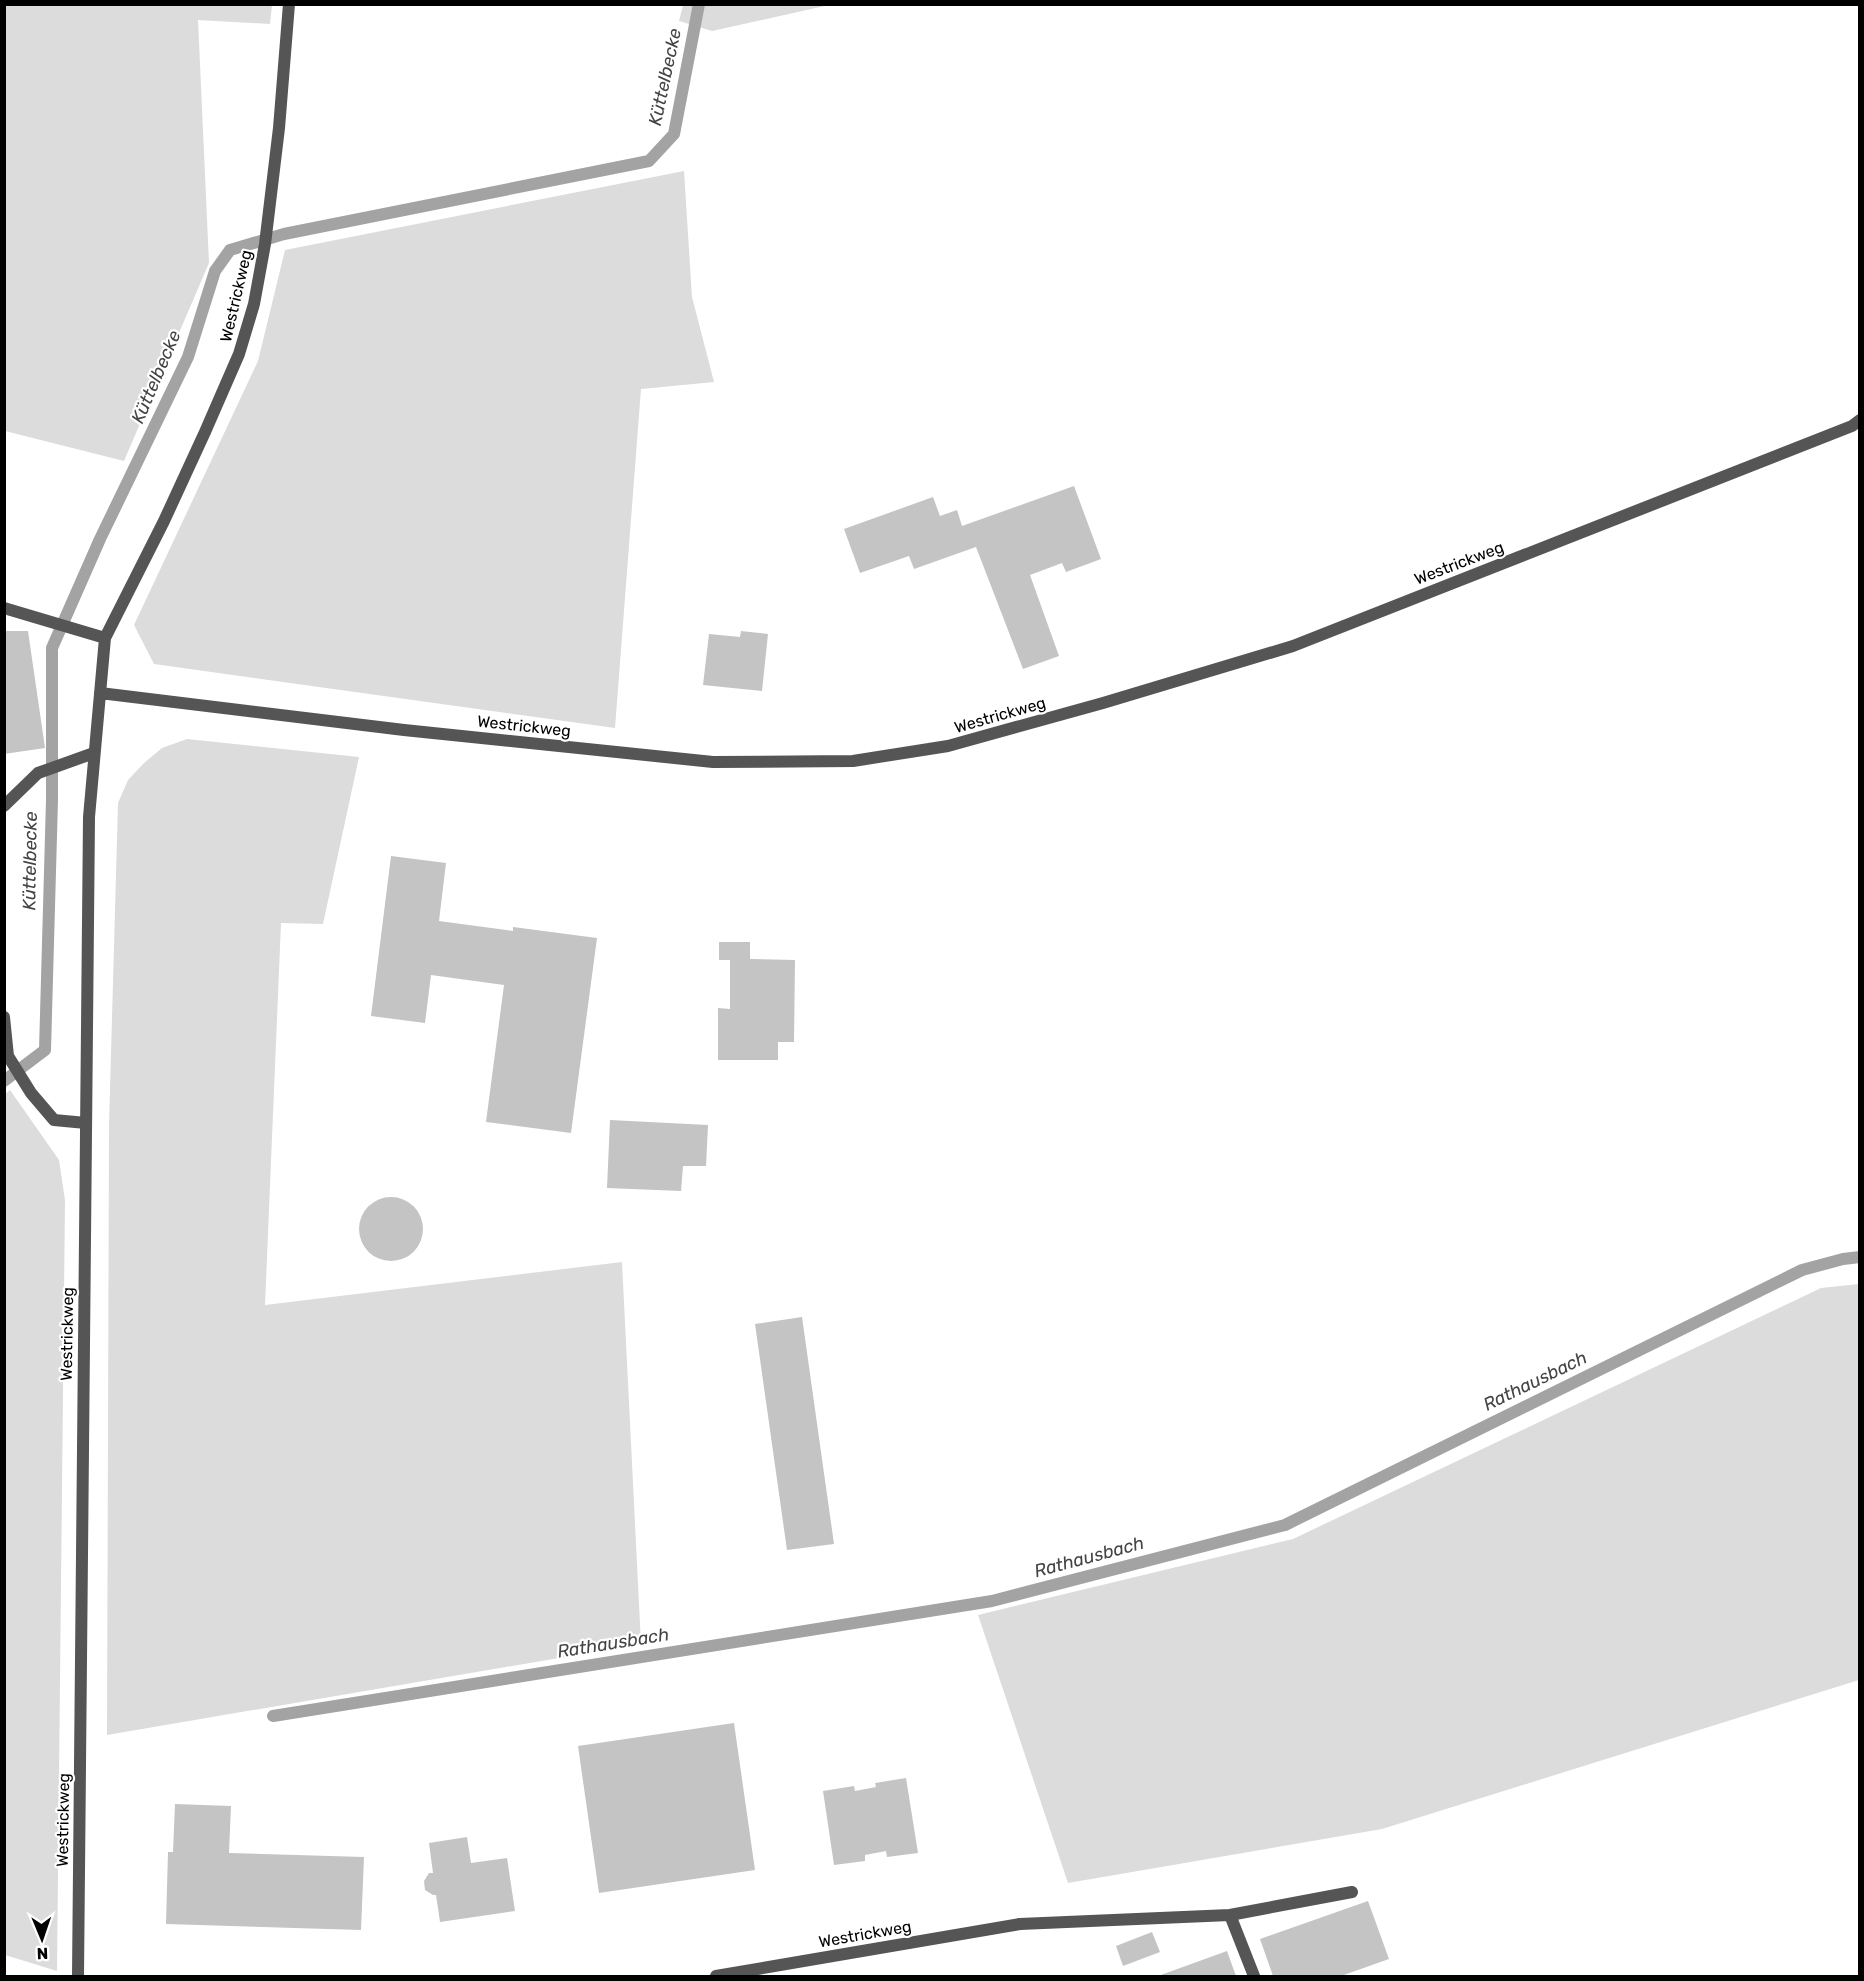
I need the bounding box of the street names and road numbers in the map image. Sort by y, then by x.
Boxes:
street label: Westrickweg [216,248,256,344]
street label: Westrickweg [1412,537,1506,589]
street label: Westrickweg [952,693,1048,737]
street label: Westrickweg [476,712,572,740]
street label: Westrickweg [57,1287,77,1381]
street label: Westrickweg [53,1773,73,1867]
street label: Westrickweg [817,1916,913,1952]

